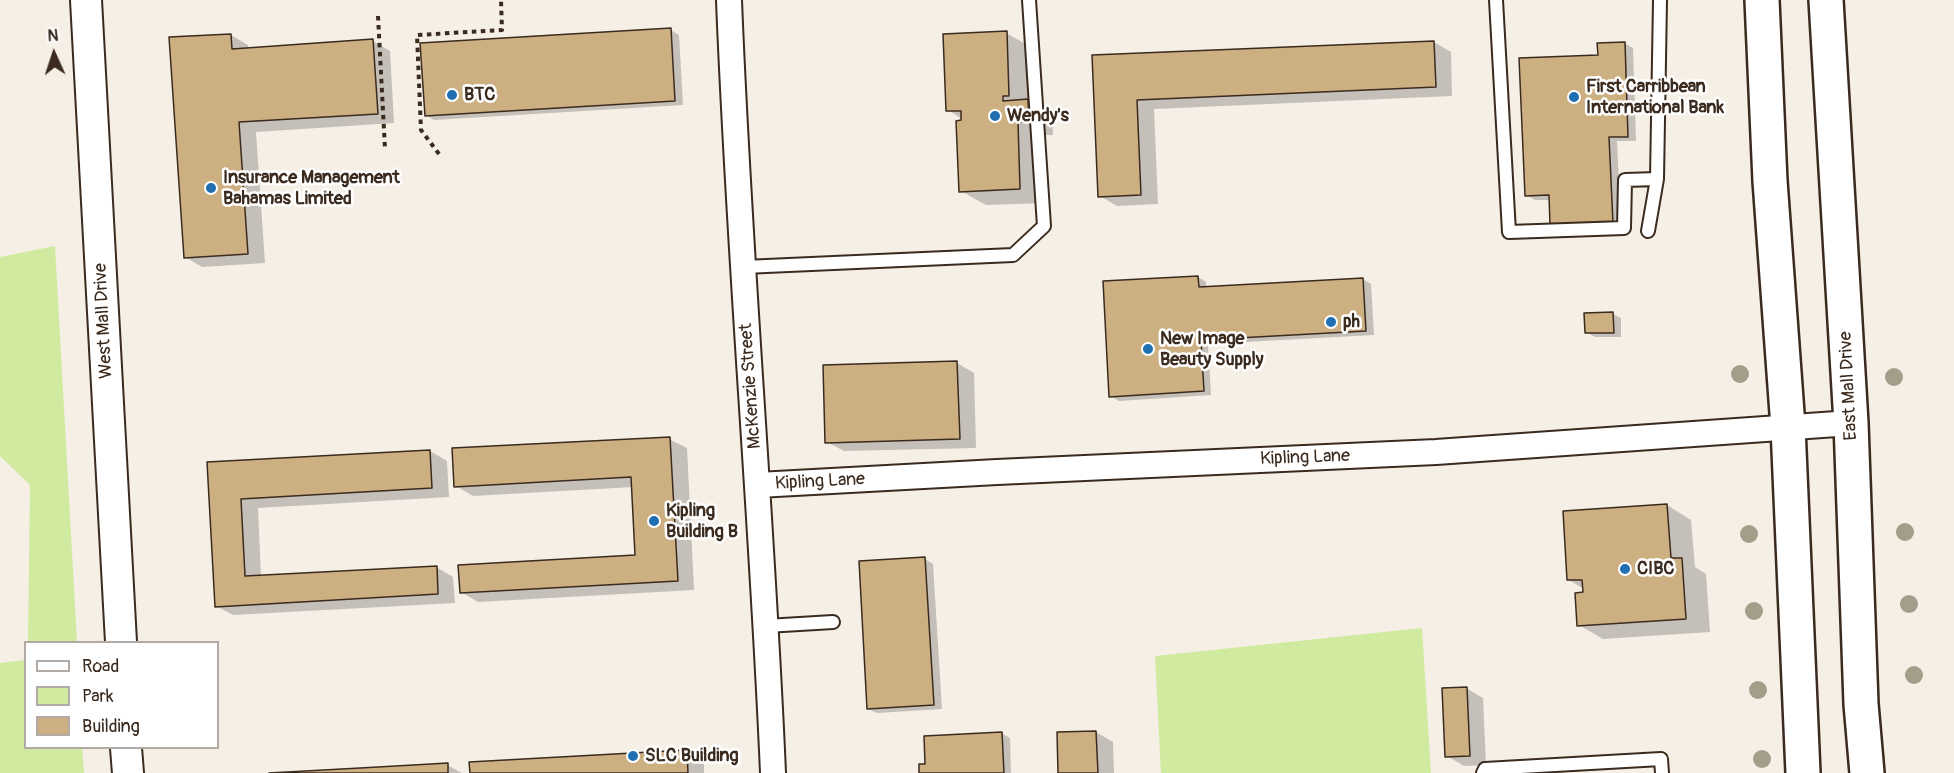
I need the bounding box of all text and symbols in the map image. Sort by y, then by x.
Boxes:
north arrow [24,24,84,84]
text: N [47,26,59,46]
place label: First Carribbean International Bank [1586,76,1724,118]
place label: BTC [464,84,495,106]
marker: BTC [445,88,459,102]
marker: First Carribbean International Bank [1567,90,1581,104]
place label: Wendy's [1007,105,1069,127]
marker: Wendy's [988,109,1002,123]
place label: Insurance Management Bahamas Limited [223,167,400,210]
marker: Insurance Management Bahamas Limited [204,181,218,195]
street label: West Mall Drive [90,263,118,379]
place label: ph [1343,311,1360,333]
marker: ph [1324,315,1338,329]
street label: McKenzie Street [736,322,766,450]
place label: New Image Beauty Supply [1160,328,1263,370]
street label: East Mall Drive [1835,331,1863,441]
marker: New Image Beauty Supply [1141,342,1155,356]
street label: Kipling Lane [1260,446,1350,470]
street label: Kipling Lane [774,469,866,495]
place label: Kipling Building B [666,500,738,542]
marker: Kipling Building B [647,514,661,528]
place label: CIBC [1637,558,1674,580]
marker: CIBC [1618,562,1632,576]
legend [24,641,219,749]
text: Road [82,655,119,678]
text: Park [82,685,114,708]
text: Building [82,715,140,738]
place label: SLC Building [645,745,738,767]
marker: SLC Building [626,749,640,763]

